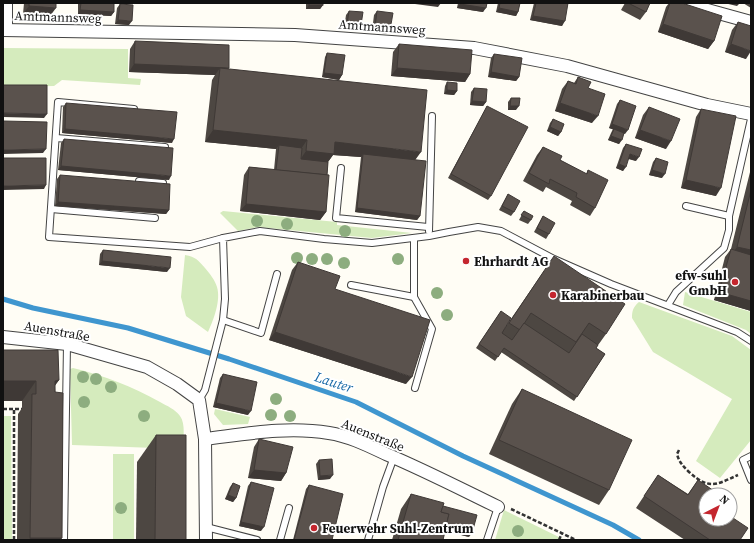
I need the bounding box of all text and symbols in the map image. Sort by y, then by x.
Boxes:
street label: Amtmannsweg [14,7,102,27]
street label: Amtmannsweg [338,15,426,39]
place label: Ehrhardt AG [474,253,549,270]
marker: Ehrhardt AG [461,256,471,266]
place label: efw-suhl GmbH [675,267,727,299]
marker: efw-suhl GmbH [730,277,740,287]
place label: Karabinerbau [561,287,645,304]
marker: Karabinerbau [548,290,558,300]
street label: Auenstraße [23,317,92,345]
water label: Lauter [311,366,356,398]
street label: Auenstraße [339,415,407,455]
north arrow [698,487,738,527]
text: N [716,492,732,508]
place label: Feuerwehr Suhl-Zentrum [322,520,474,537]
marker: Feuerwehr Suhl-Zentrum [309,523,319,533]

